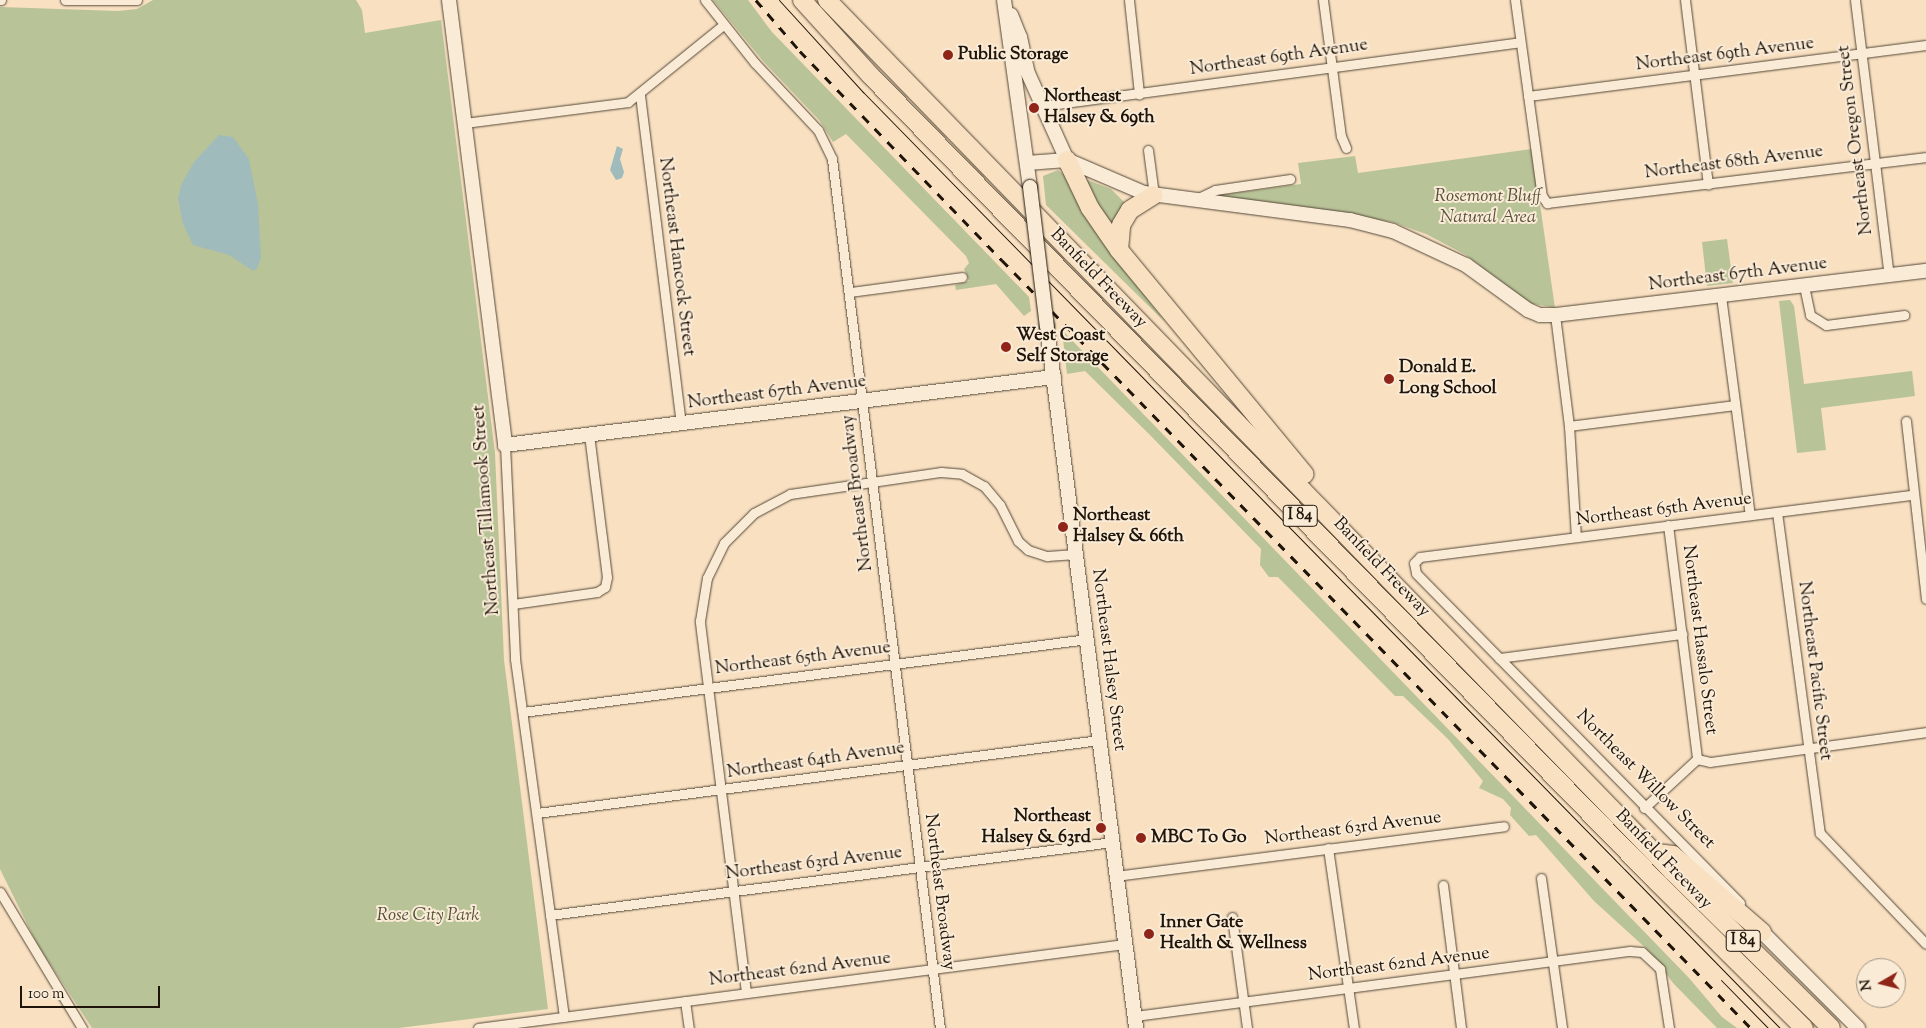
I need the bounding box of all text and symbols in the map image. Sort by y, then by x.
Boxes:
street label: Northeast 69th Avenue [1635,33,1815,77]
street label: Northeast 69th Avenue [1189,35,1369,81]
place label: Public Storage [958,44,1068,66]
street label: Northeast Oregon Street [1834,44,1878,236]
marker: Public Storage [942,49,954,61]
place label: Northeast Halsey & 69th [1044,87,1155,130]
marker: Northeast Halsey & 69th [1028,102,1040,114]
street label: Northeast 68th Avenue [1644,141,1824,185]
street label: Northeast Hancock Street [653,156,699,358]
park label: Rosemont Bluff Natural Area [1435,187,1541,230]
street label: Banfield Freeway [1045,225,1151,333]
street label: Northeast 67th Avenue [1648,253,1828,297]
place label: West Coast Self Storage [1016,326,1109,368]
marker: West Coast Self Storage [1000,341,1012,353]
place label: Donald E. Long School [1399,358,1497,400]
street label: Northeast 67th Avenue [687,371,867,415]
marker: Donald E. Long School [1383,373,1395,385]
street label: Northeast Tillamook Street [469,404,505,616]
street label: Northeast Broadway [838,414,878,572]
street label: Northeast 65th Avenue [1575,489,1753,531]
road number: I 84 [1282,502,1318,530]
place label: Northeast Halsey & 66th [1073,506,1184,548]
street label: Banfield Freeway [1328,514,1434,622]
marker: Northeast Halsey & 66th [1057,521,1069,533]
street label: Northeast Hassalo Street [1677,544,1721,736]
street label: Northeast Halsey Street [1086,568,1130,752]
street label: Northeast Pacific Street [1792,580,1836,762]
street label: Northeast 65th Avenue [714,638,892,680]
street label: Northeast Willow Street [1571,706,1719,854]
street label: Northeast 64th Avenue [726,738,906,784]
street label: Banfield Freeway [1610,806,1716,914]
place label: Northeast Halsey & 63rd [982,807,1091,850]
street label: Northeast 63rd Avenue [1263,807,1443,851]
street label: Northeast Broadway [919,813,959,971]
marker: Northeast Halsey & 63rd [1095,822,1107,834]
place label: MBC To Go [1151,827,1247,849]
marker: MBC To Go [1135,832,1147,844]
street label: Northeast 63rd Avenue [724,842,904,886]
park label: Rose City Park [377,905,479,927]
place label: Inner Gate Health & Wellness [1160,913,1307,956]
marker: Inner Gate Health & Wellness [1142,927,1156,941]
road number: I 84 [1726,928,1760,954]
street label: Northeast 62nd Avenue [1307,943,1491,987]
street label: Northeast 62nd Avenue [708,948,892,992]
north arrow [1856,958,1906,1008]
scale bar [22,976,162,1008]
text: N [1856,978,1878,992]
text: 100 m [28,984,64,1005]

